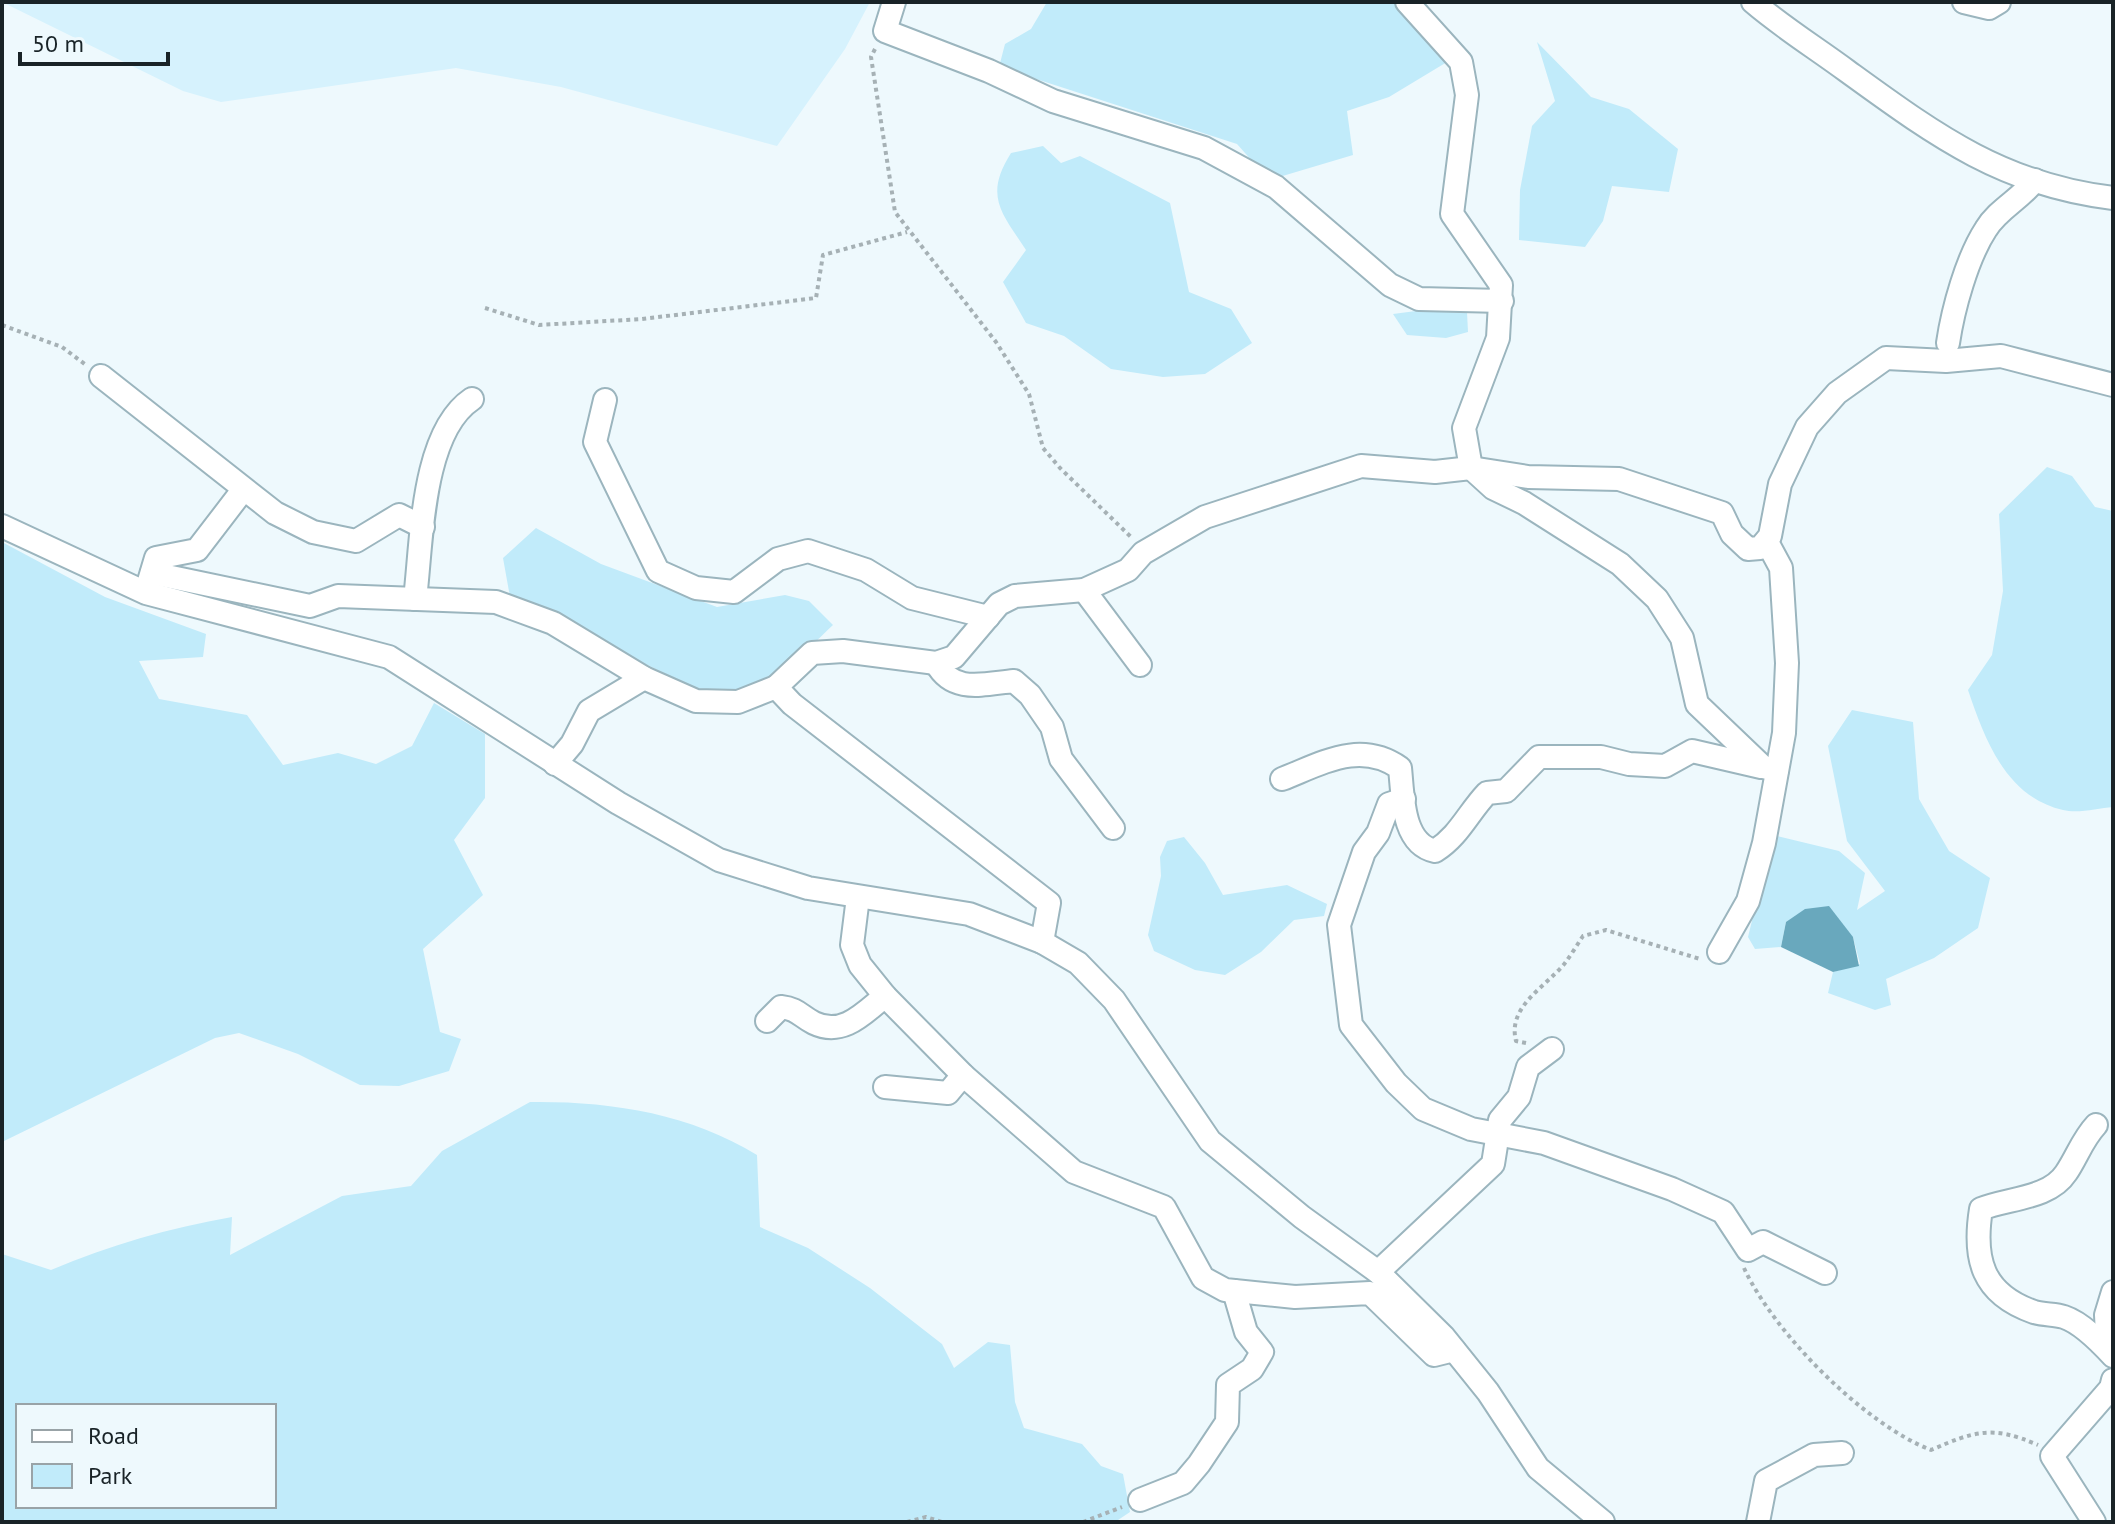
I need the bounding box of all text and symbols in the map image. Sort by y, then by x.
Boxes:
scale bar [20,16,168,66]
text: 50 m [32,28,84,59]
legend [16,1404,276,1508]
text: Road [88,1420,139,1451]
text: Park [88,1460,133,1491]

